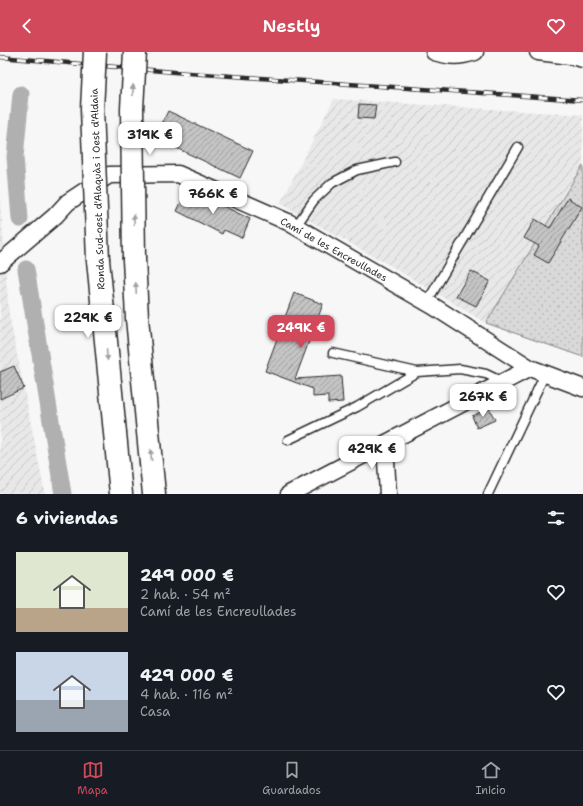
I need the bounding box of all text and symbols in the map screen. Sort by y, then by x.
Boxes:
text: Nestly [262,14,321,38]
icon: back [16,15,38,37]
icon: heart [545,15,567,37]
one-way arrow [130,83,136,96]
street label: Ronda Sud-oest d'Alaquàs i Oest d'Aldaia [87,87,108,290]
pin: 319K € [117,122,183,156]
text: 319K € [127,126,173,143]
pin: 766K € [180,181,246,215]
text: 766K € [188,185,238,202]
one-way arrow [131,213,137,226]
street label: Camí de les Encreullades [278,215,390,284]
one-way arrow [133,281,139,294]
pin: 229K € [55,305,121,339]
text: 229K € [63,309,113,326]
pin: 249K € [268,315,334,349]
text: 249K € [277,319,325,336]
one-way arrow [104,349,110,361]
pin: 267K € [450,384,516,418]
text: 267K € [459,388,507,405]
pin: 429K € [339,436,405,470]
text: 429K € [348,440,396,457]
one-way arrow [147,449,154,461]
text: 6 viviendas [16,507,118,529]
icon: filters [545,507,567,529]
text: 249 000 € [140,564,234,586]
icon: home [48,568,96,616]
icon: heart [545,581,567,603]
text: 2 hab. · 54 m² [140,586,231,603]
text: Camí de les Encreullades [140,603,297,620]
text: 429 000 € [140,664,233,686]
icon: home [48,668,96,716]
icon: heart [545,681,567,703]
text: 4 hab. · 116 m² [140,686,233,703]
text: Casa [140,703,170,720]
tab: Mapa [77,759,108,798]
tab: Guardados [262,759,321,798]
tab: Inicio [475,759,506,798]

